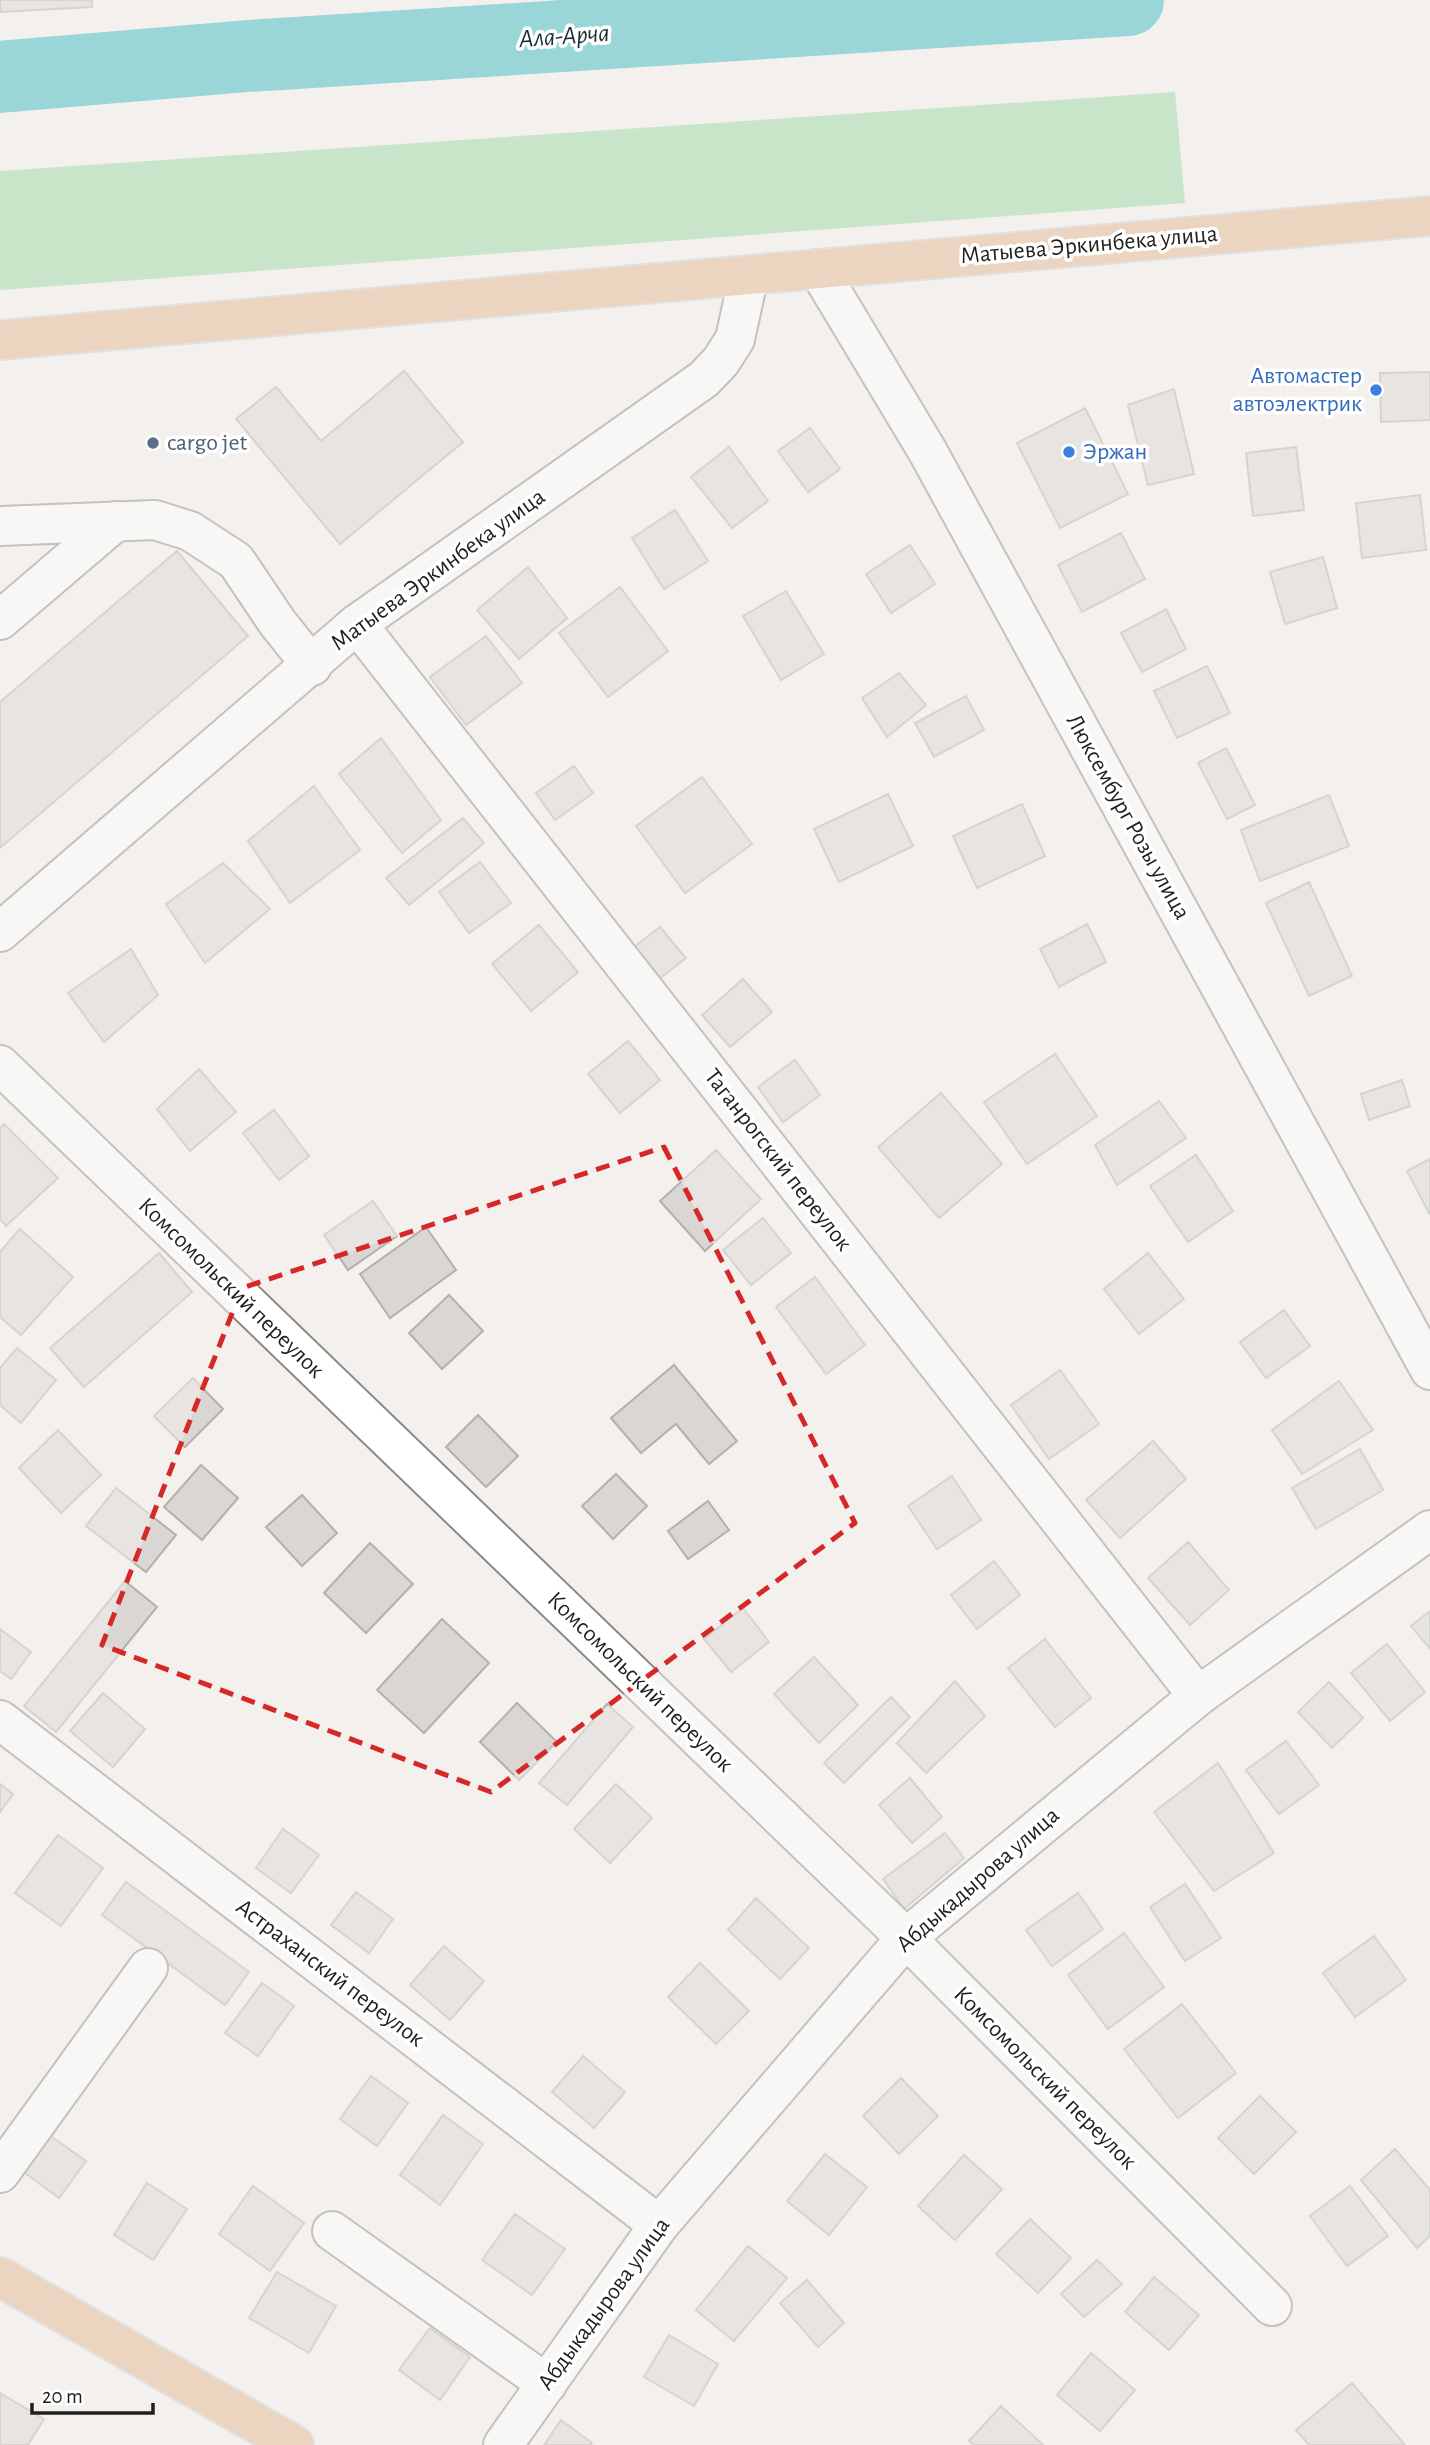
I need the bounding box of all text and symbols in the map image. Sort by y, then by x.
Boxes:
water label: Ала-Арча [517,20,610,52]
street label: Матыева Эркинбека улица [959,222,1219,268]
place label: Автомастер автоэлектрик [1233,364,1362,416]
marker: Автомастер автоэлектрик [1368,382,1384,398]
place label: cargo jet [167,431,247,455]
marker: cargo jet [145,435,161,451]
place label: Эржан [1083,440,1147,464]
marker: Эржан [1061,444,1077,460]
street label: Матыева Эркинбека улица [327,484,550,656]
street label: Люксембург Розы улица [1062,710,1194,924]
street label: Таганрогский переулок [700,1065,856,1255]
street label: Комсомольский переулок [134,1193,328,1383]
street label: Комсомольский переулок [543,1587,737,1777]
street label: Абдыкадырова улица [892,1803,1064,1957]
street label: Астраханский переулок [231,1895,429,2051]
street label: Комсомольский переулок [949,1982,1141,2174]
street label: Абдыкадырова улица [533,2213,675,2395]
scale bar [32,2372,152,2416]
text: 20 m [42,2386,83,2407]

